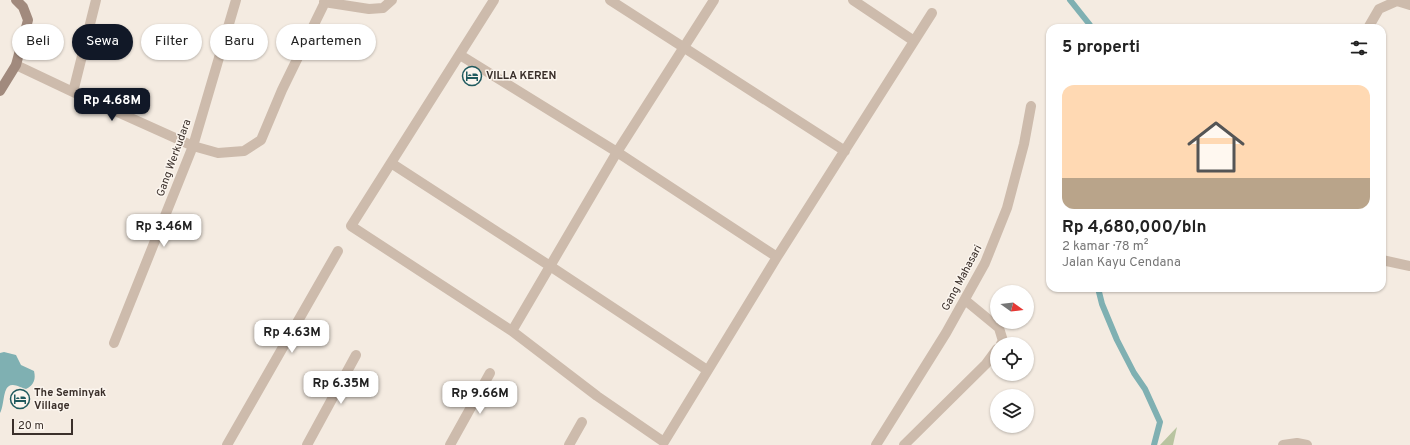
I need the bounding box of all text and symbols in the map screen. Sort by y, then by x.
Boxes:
chip: Beli [12,24,64,60]
chip: Sewa [72,24,133,60]
chip: Filter [141,24,202,60]
chip: Baru [210,24,268,60]
chip: Apartemen [276,24,376,60]
text: 5 properti [1062,37,1140,59]
icon: filters [1348,37,1370,59]
hotel icon: VILLA KEREN [461,65,483,87]
place label: VILLA KEREN [486,69,556,83]
pin: Rp 4.68M [71,88,153,122]
text: Rp 4.68M [83,93,141,109]
icon: home [1180,111,1252,183]
street label: Gang Werkudara [153,117,195,199]
pin: Rp 3.46M [123,214,205,248]
text: Rp 4,680,000/bln [1062,217,1207,239]
text: Rp 3.46M [135,219,193,235]
text: 2 kamar · 78 m² [1062,239,1148,255]
street label: Gang Mahasari [939,242,985,314]
text: Jalan Kayu Cendana [1062,255,1181,271]
north arrow [990,285,1034,329]
map controls [990,285,1034,433]
pin: Rp 4.63M [251,320,333,354]
text: Rp 4.63M [263,325,321,341]
button: locate [990,337,1034,381]
pin: Rp 6.35M [300,371,382,405]
text: Rp 6.35M [312,376,370,392]
pin: Rp 9.66M [439,381,521,415]
place label: The Seminyak Village [34,386,106,413]
text: Rp 9.66M [451,386,509,402]
hotel icon: The Seminyak Village [9,388,31,410]
button: layers [990,389,1034,433]
scale bar [12,417,73,436]
text: 20 m [18,419,44,433]

